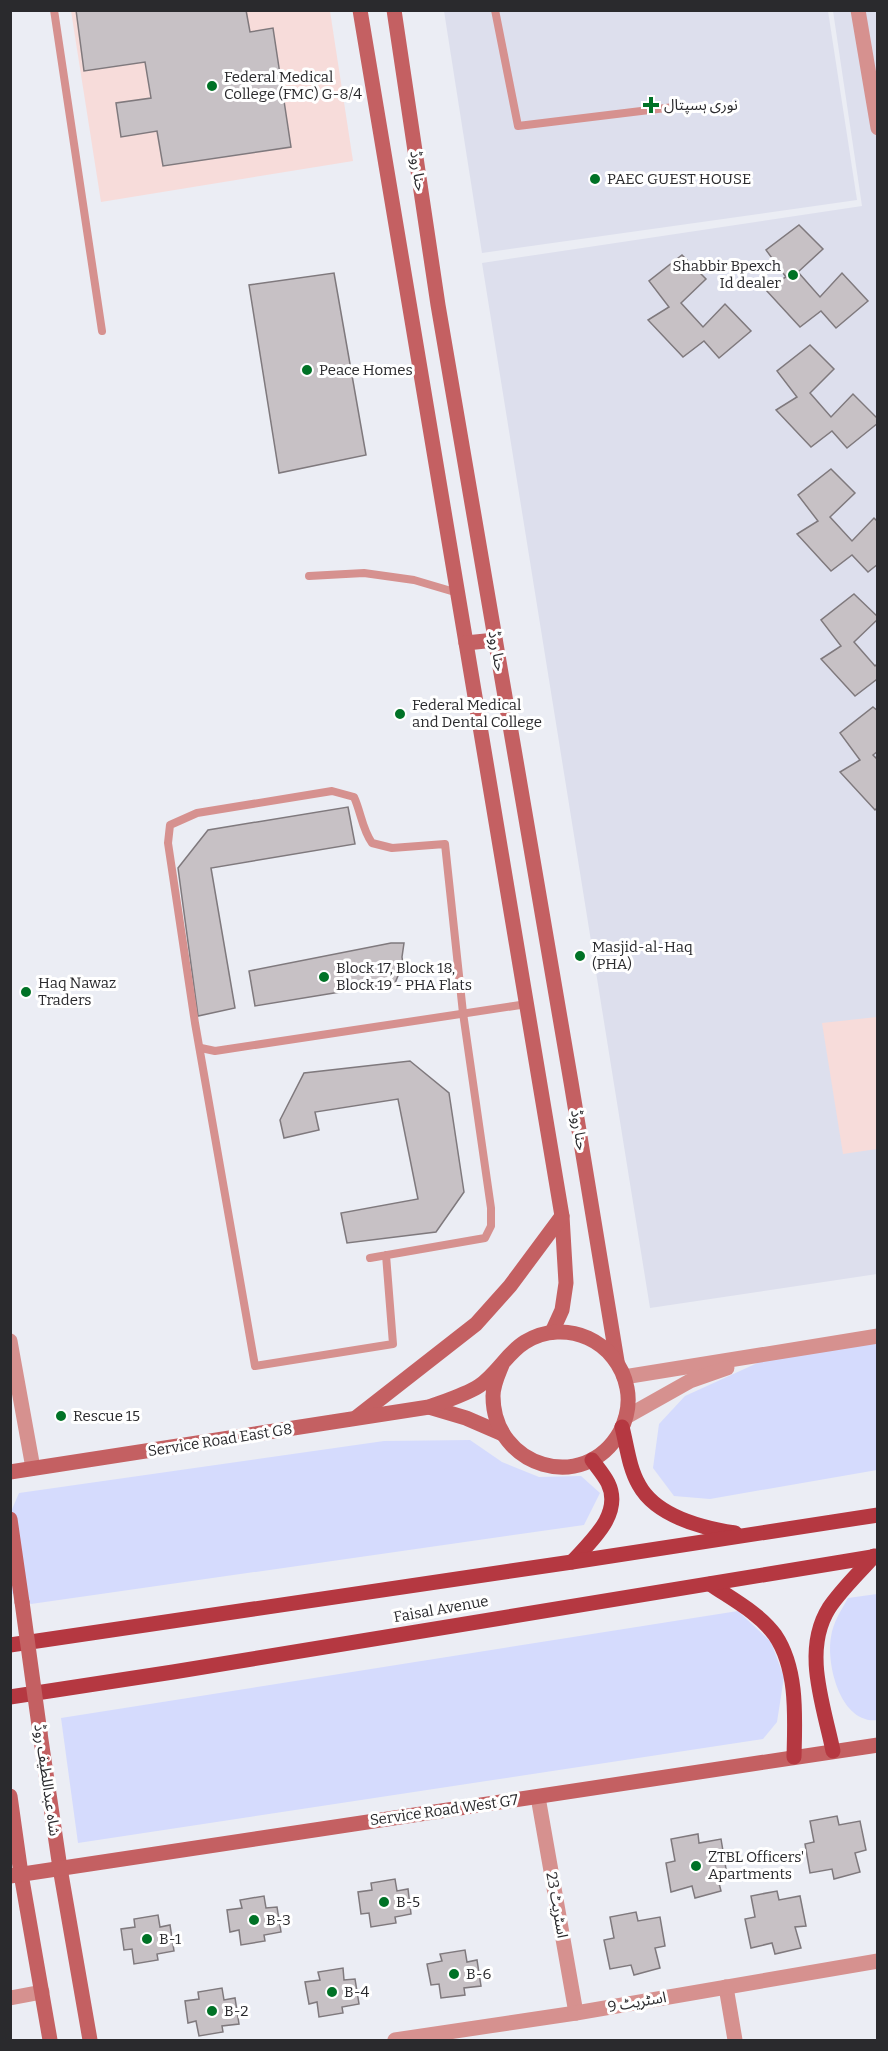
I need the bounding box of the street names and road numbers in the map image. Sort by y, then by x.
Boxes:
street label: حنا روڈ [406,150,430,193]
street label: حنا روڈ [485,629,509,673]
street label: حنا روڈ [567,1108,591,1152]
street label: Service Road East G8 [147,1420,293,1460]
street label: Faisal Avenue [392,1592,490,1626]
street label: شاہ عبداللطیف روڈ [30,1723,64,1837]
street label: Service Road West G7 [369,1791,520,1829]
street label: اسٹریٹ 23 [542,1870,572,1940]
street label: اسٹریٹ 9 [606,1988,668,2016]

